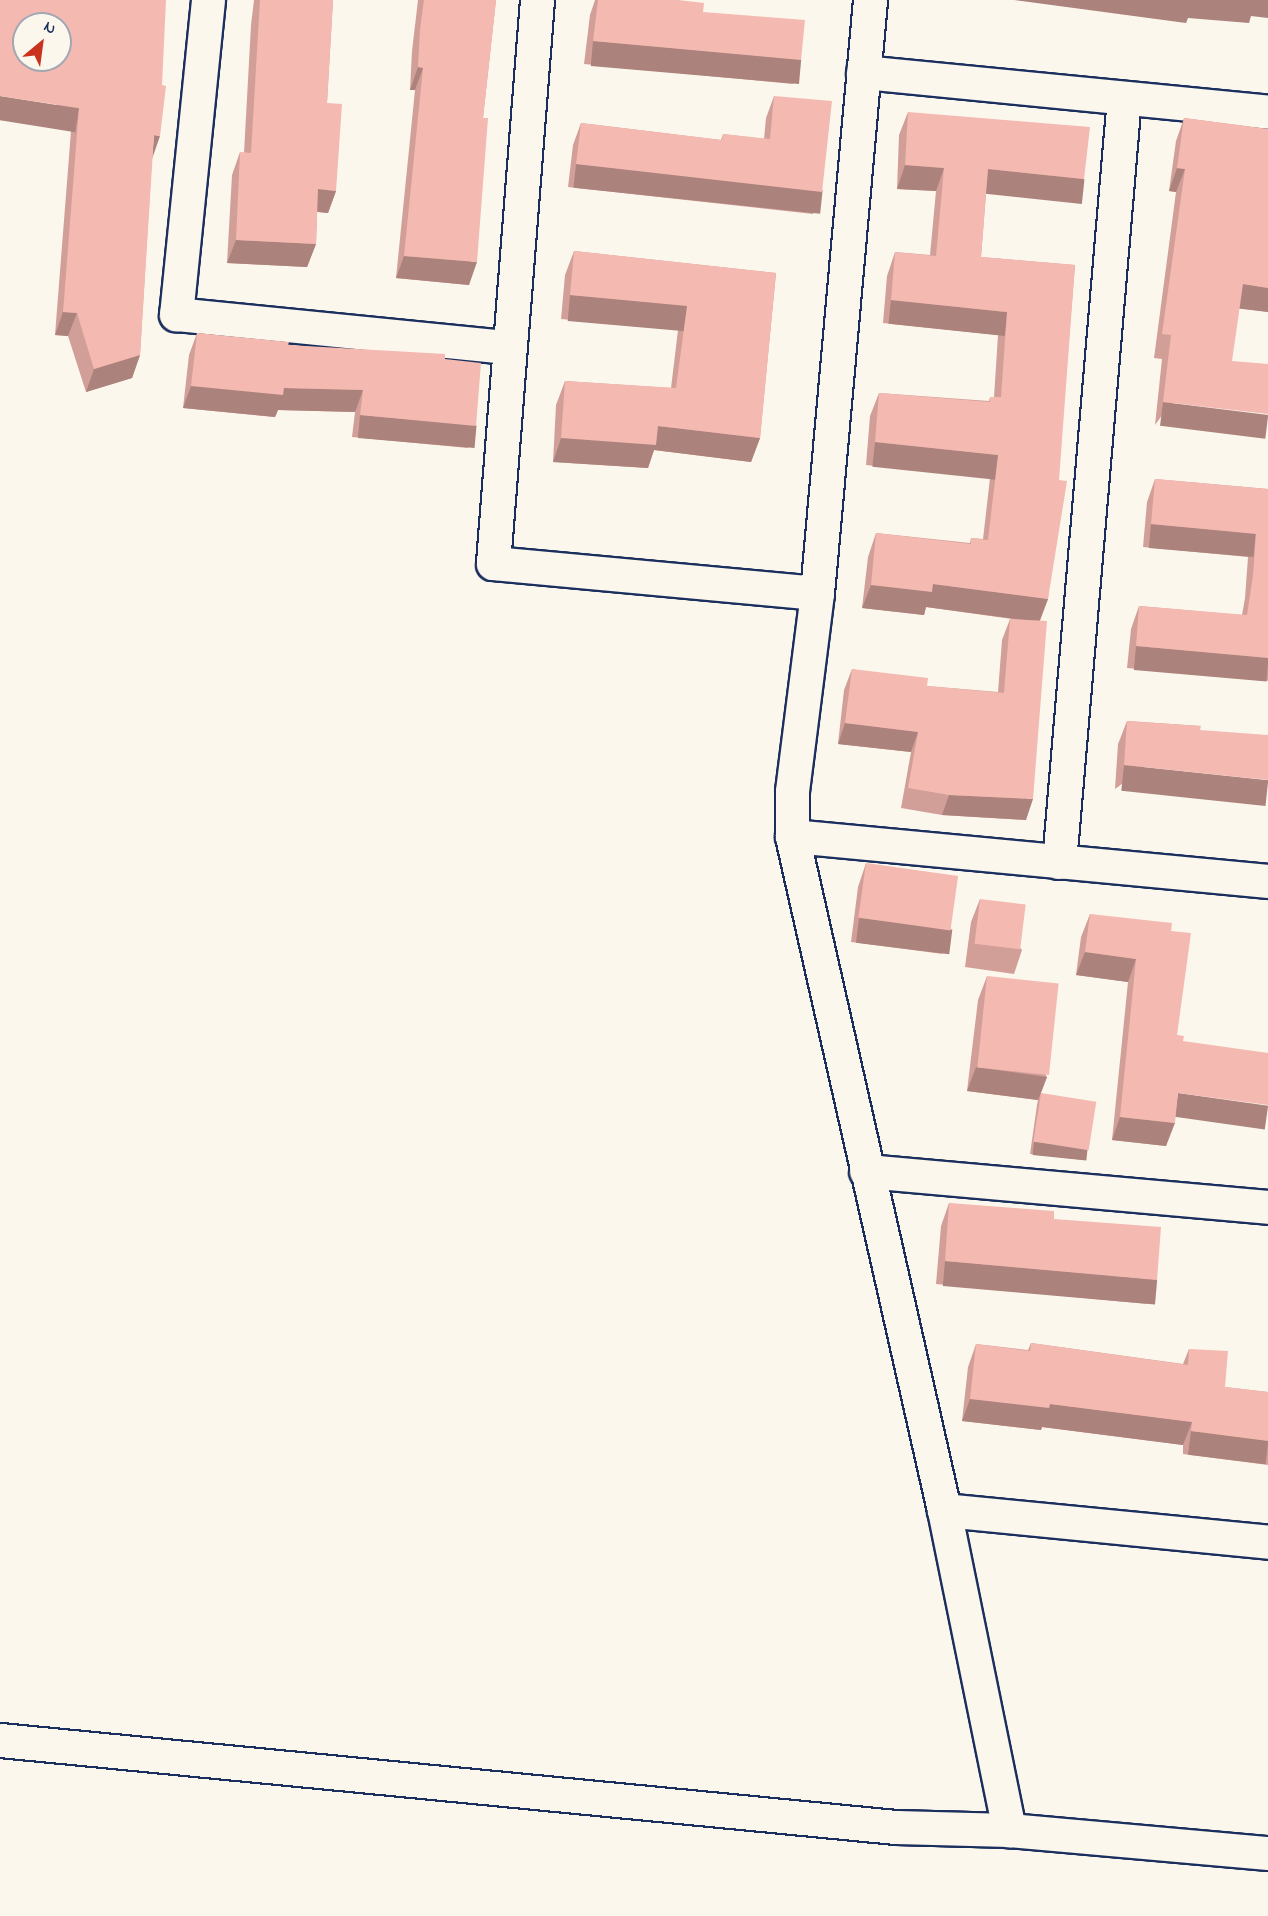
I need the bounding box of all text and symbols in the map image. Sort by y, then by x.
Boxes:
north arrow [12,12,72,72]
text: N [39,15,60,41]

